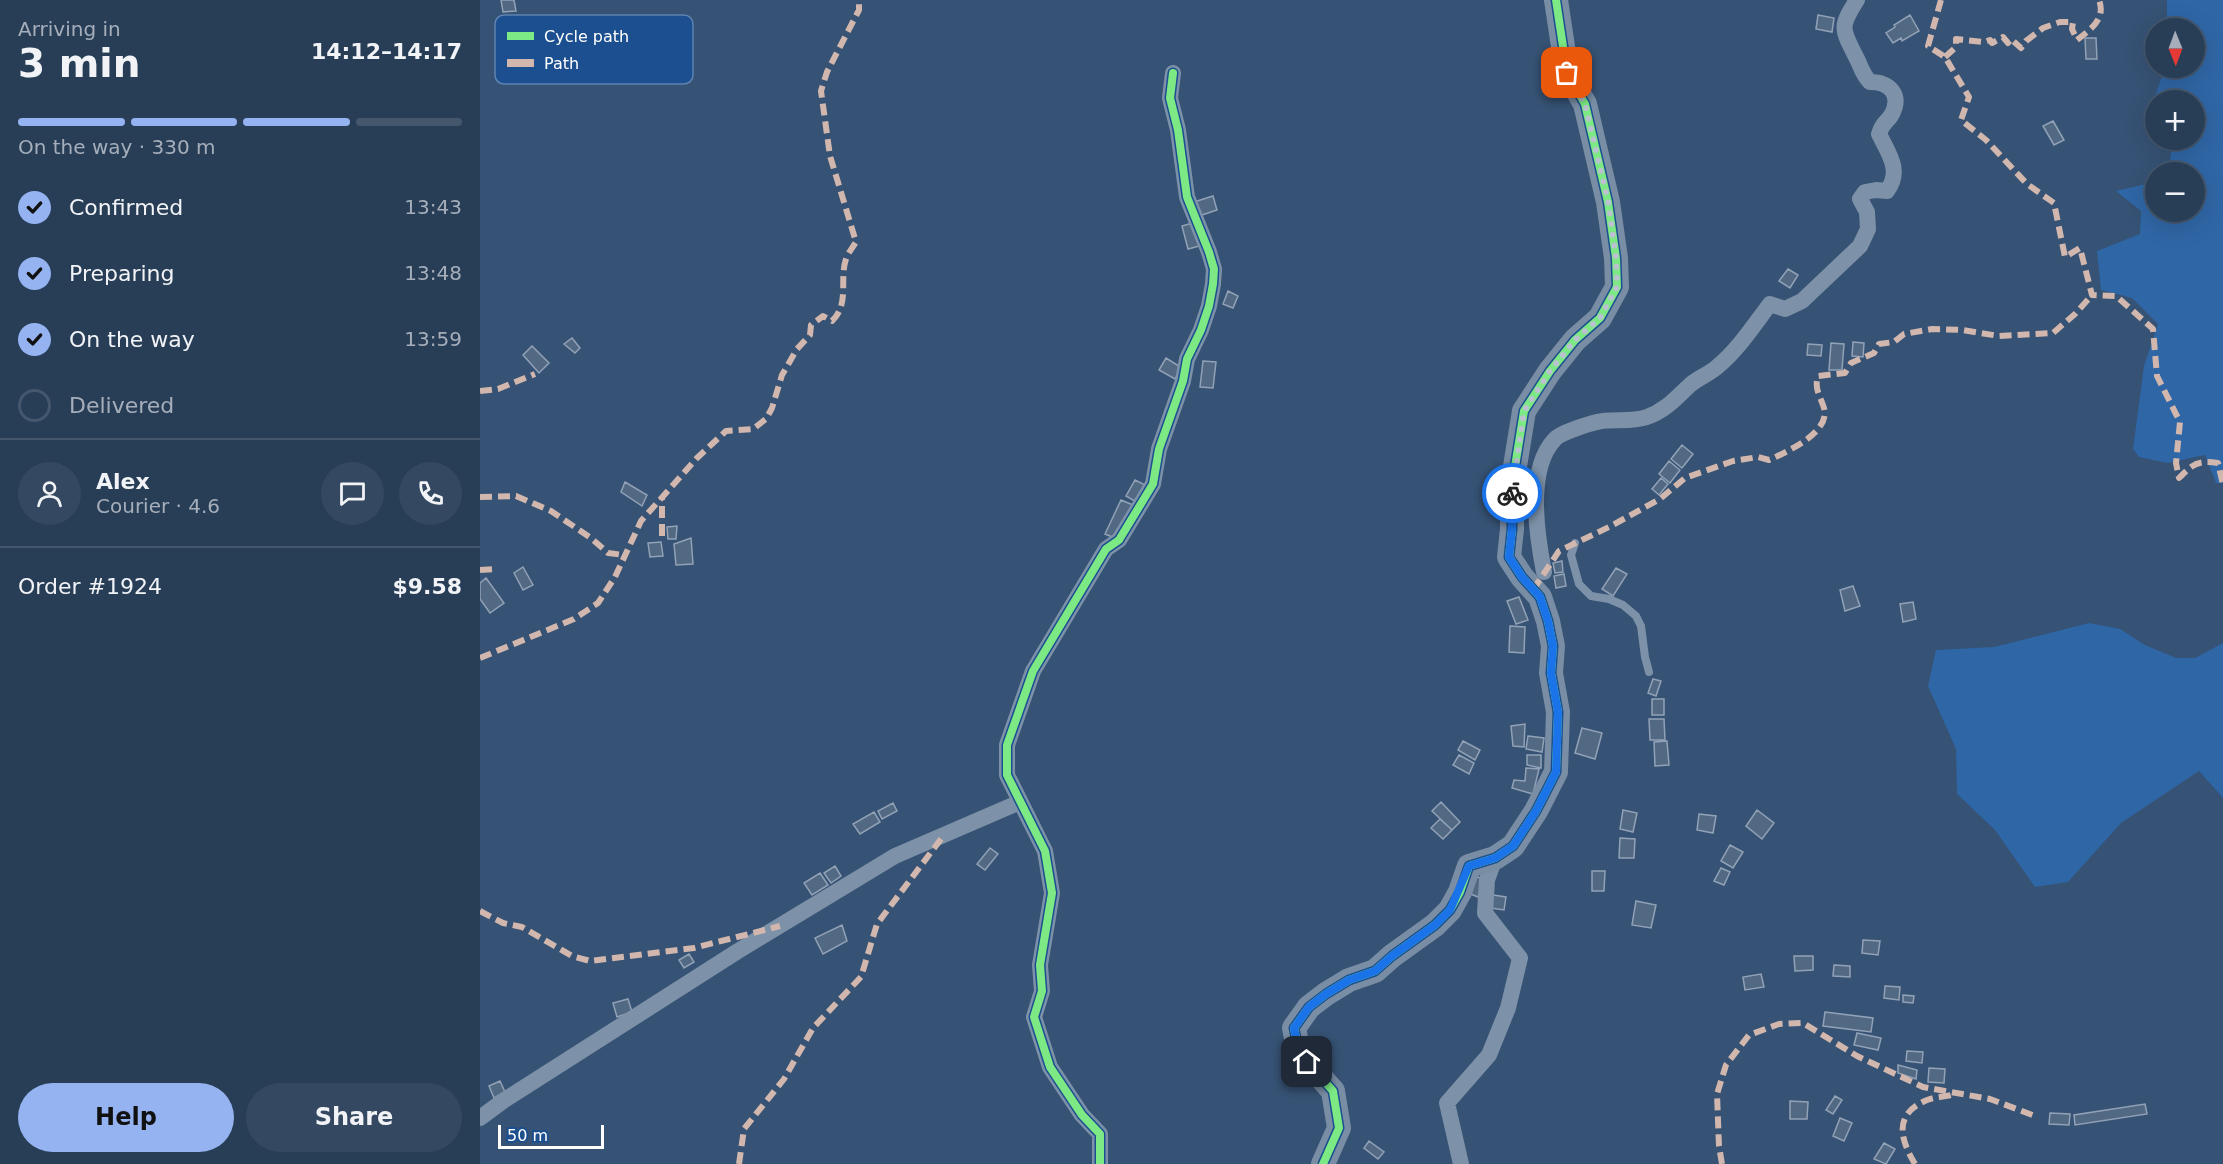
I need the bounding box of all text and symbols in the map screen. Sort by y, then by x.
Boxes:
legend [495,15,693,84]
text: Arriving in [18,17,121,41]
north arrow [2145,18,2205,78]
map controls [2145,18,2205,222]
text: Cycle path [544,27,629,46]
text: 14:12–14:17 [311,39,462,64]
text: 3 min [18,41,140,86]
pin [1541,47,1592,98]
text: Path [544,54,579,73]
icon: bag [1550,56,1583,89]
button: + [2145,90,2205,150]
text: On the way · 330 m [18,135,216,159]
button: − [2145,162,2205,222]
icon: check [18,191,51,224]
text: Confirmed [69,195,183,220]
text: 13:43 [404,195,462,219]
icon: check [18,257,51,290]
text: Preparing [69,261,175,286]
text: 13:48 [404,261,462,285]
icon: check [18,323,51,356]
text: On the way [69,327,195,352]
text: 13:59 [404,327,462,351]
text: Delivered [69,393,174,418]
button: person [18,462,81,525]
button: chat [321,462,384,525]
button: phone [399,462,462,525]
courier [1482,463,1542,523]
text: Alex [96,469,150,494]
icon: bike [1496,477,1529,510]
text: Courier · 4.6 [96,494,220,518]
text: Order #1924 [18,574,162,599]
text: $9.58 [392,574,462,599]
pin [1281,1036,1332,1087]
icon: home [1290,1045,1323,1078]
button: Help [18,1083,234,1152]
button: Share [246,1083,462,1152]
scale bar [498,1122,604,1150]
text: 50 m [507,1126,548,1145]

